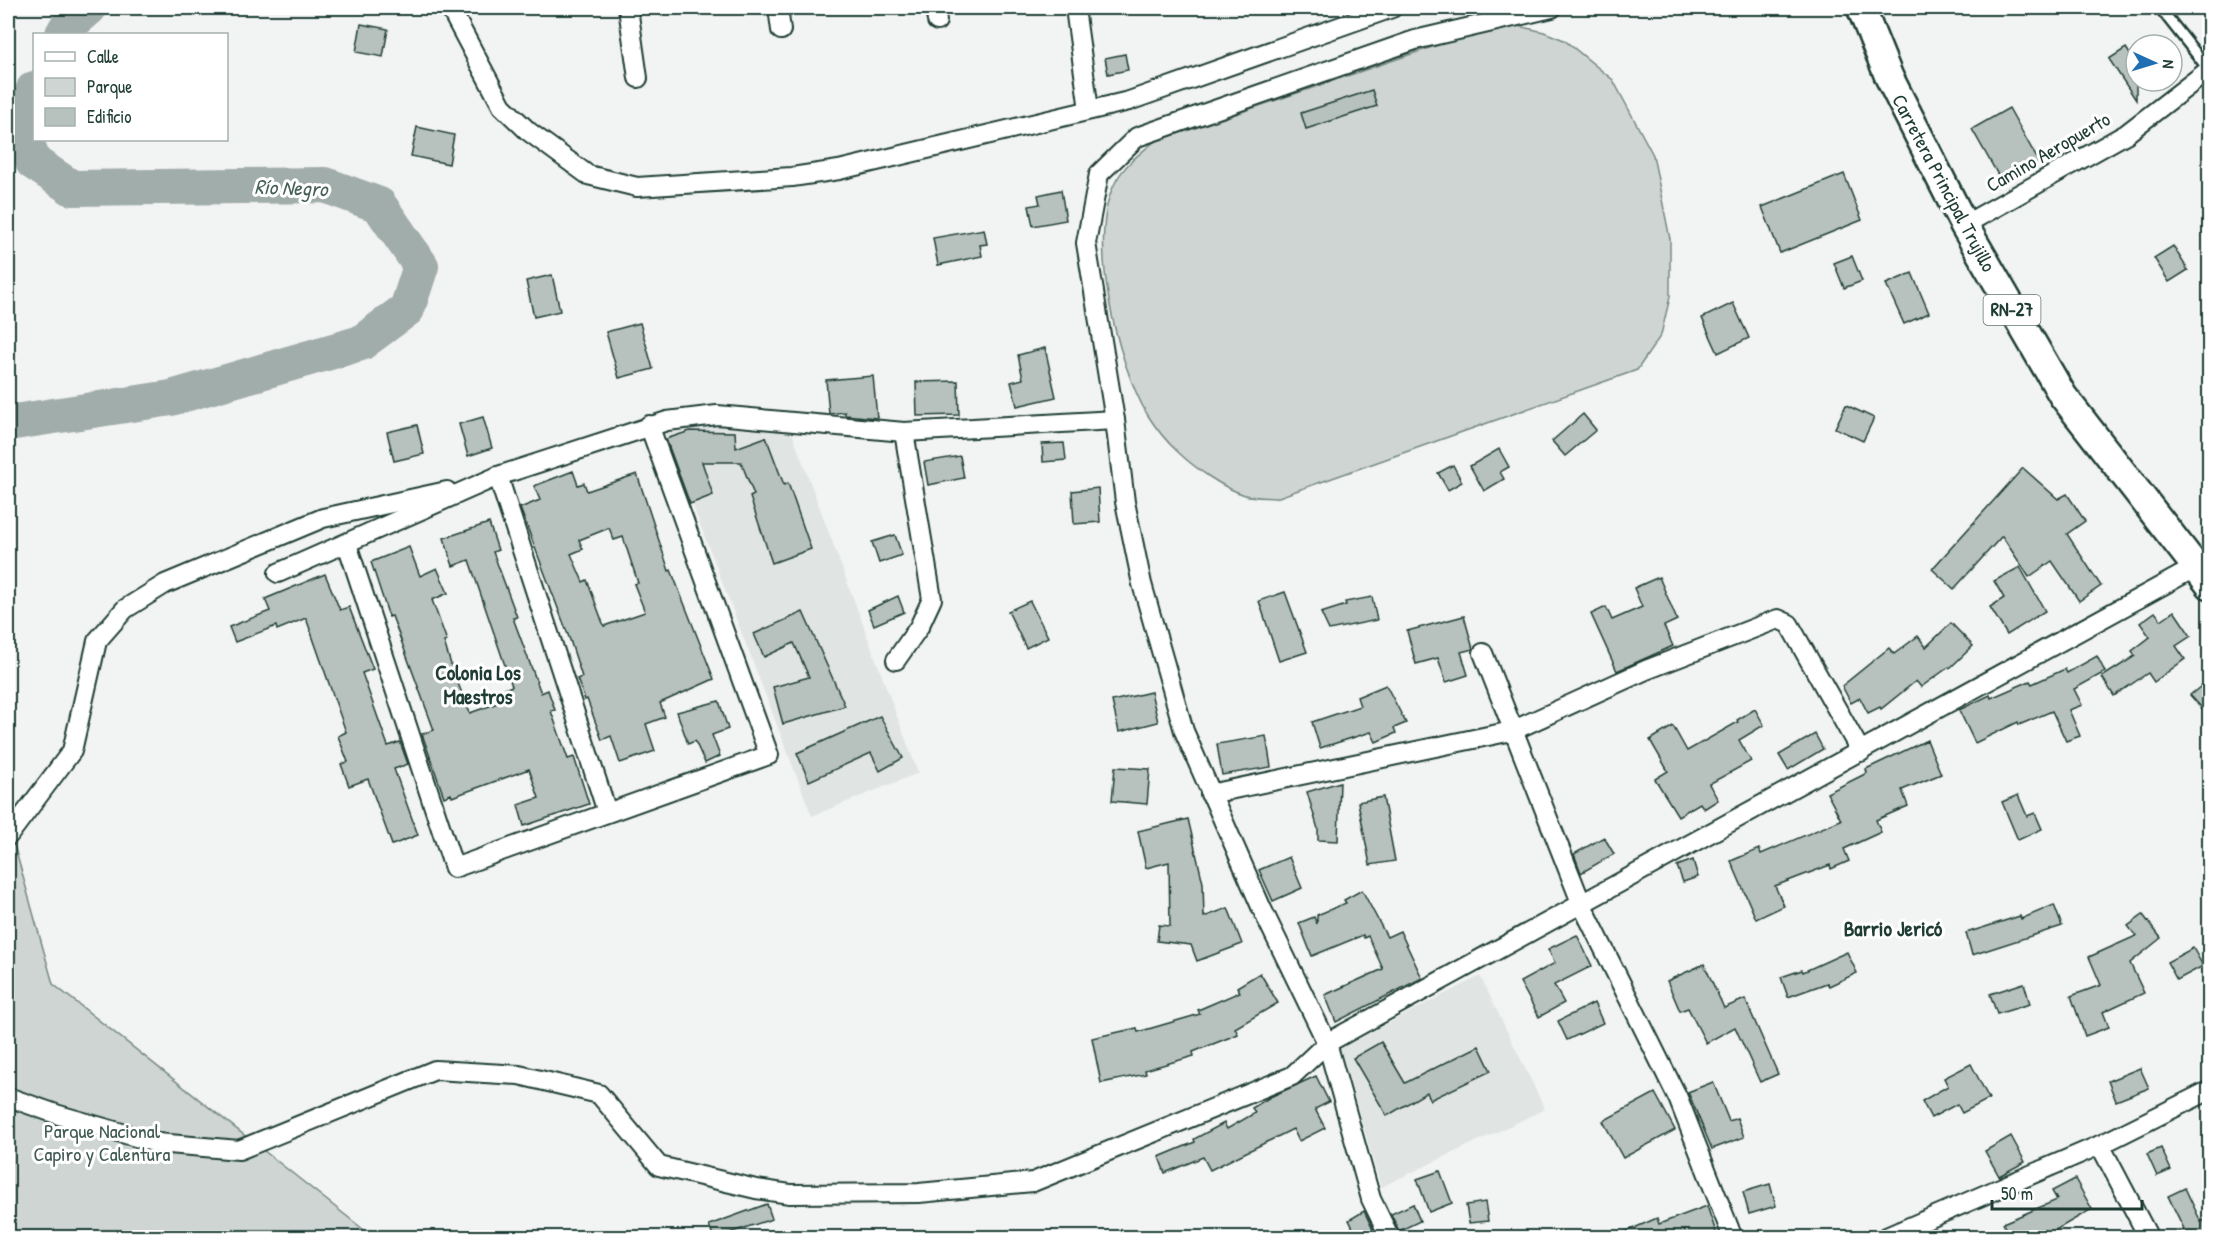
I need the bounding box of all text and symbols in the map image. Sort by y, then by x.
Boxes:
legend [33,33,228,141]
north arrow [2124,33,2184,93]
text: Calle [87,44,119,69]
text: N [2158,59,2180,70]
text: Parque [87,74,132,99]
street label: Carretera Principal Trujillo [1886,89,2003,276]
text: Edificio [87,104,131,129]
street label: Camino Aeropuerto [1981,105,2115,198]
water label: Río Negro [254,172,330,203]
road number: RN-27 [1984,295,2040,325]
district label: Colonia Los Maestros [435,658,521,711]
district label: Barrio Jericó [1844,914,1943,943]
park label: Parque Nacional Capiro y Calentura [34,1117,171,1167]
scale bar [1992,1173,2142,1211]
text: 50 m [2001,1181,2033,1206]

